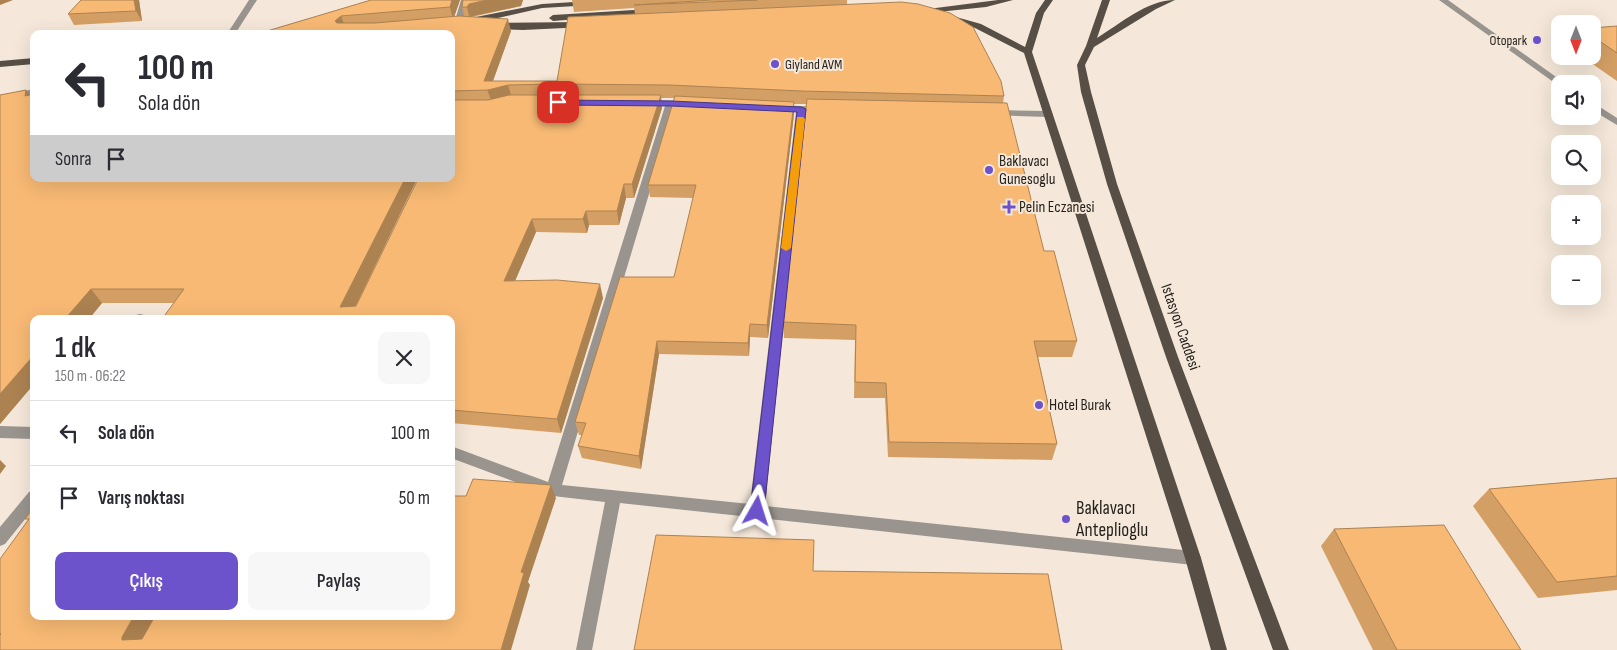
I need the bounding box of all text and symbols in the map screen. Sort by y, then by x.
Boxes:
north arrow [1551,15,1601,65]
map controls [1551,15,1601,305]
place label: Otopark [1490,32,1528,49]
marker: Otopark [1531,34,1543,46]
text: 100 m [138,47,214,90]
icon: left [55,50,120,115]
place label: Giyland AVM [785,56,842,73]
marker: Giyland AVM [769,58,781,70]
button: sound [1551,75,1601,125]
pin [537,81,579,123]
icon: arrive [544,88,572,116]
text: Sola dön [138,90,200,117]
button: search [1551,135,1601,185]
icon: arrive [102,145,130,173]
text: Sonra [55,148,92,171]
place label: Baklavacı Gunesoglu [999,152,1055,189]
marker: Baklavacı Gunesoglu [983,164,995,176]
button: + [1551,195,1601,245]
place label: Pelin Eczanesi [1019,198,1095,217]
marker: Pelin Eczanesi [1003,201,1015,213]
button: − [1551,255,1601,305]
street label: Istasyon Caddesi [1156,281,1204,373]
text: 1 dk [55,330,96,366]
button: close [378,332,430,384]
text: 150 m · 06:22 [55,367,126,386]
place label: Hotel Burak [1049,396,1111,415]
marker: Hotel Burak [1033,399,1045,411]
icon: left [55,419,83,447]
text: Sola dön [98,422,154,445]
text: 100 m [391,422,430,445]
icon: arrive [55,484,83,512]
position arrow [730,484,782,536]
text: Varış noktası [98,487,184,510]
text: 50 m [399,487,430,510]
place label: Baklavacı Anteplioglu [1075,497,1148,542]
marker: Baklavacı Anteplioglu [1060,513,1072,525]
button: Çıkış [55,552,238,610]
button: Paylaş [248,552,430,610]

